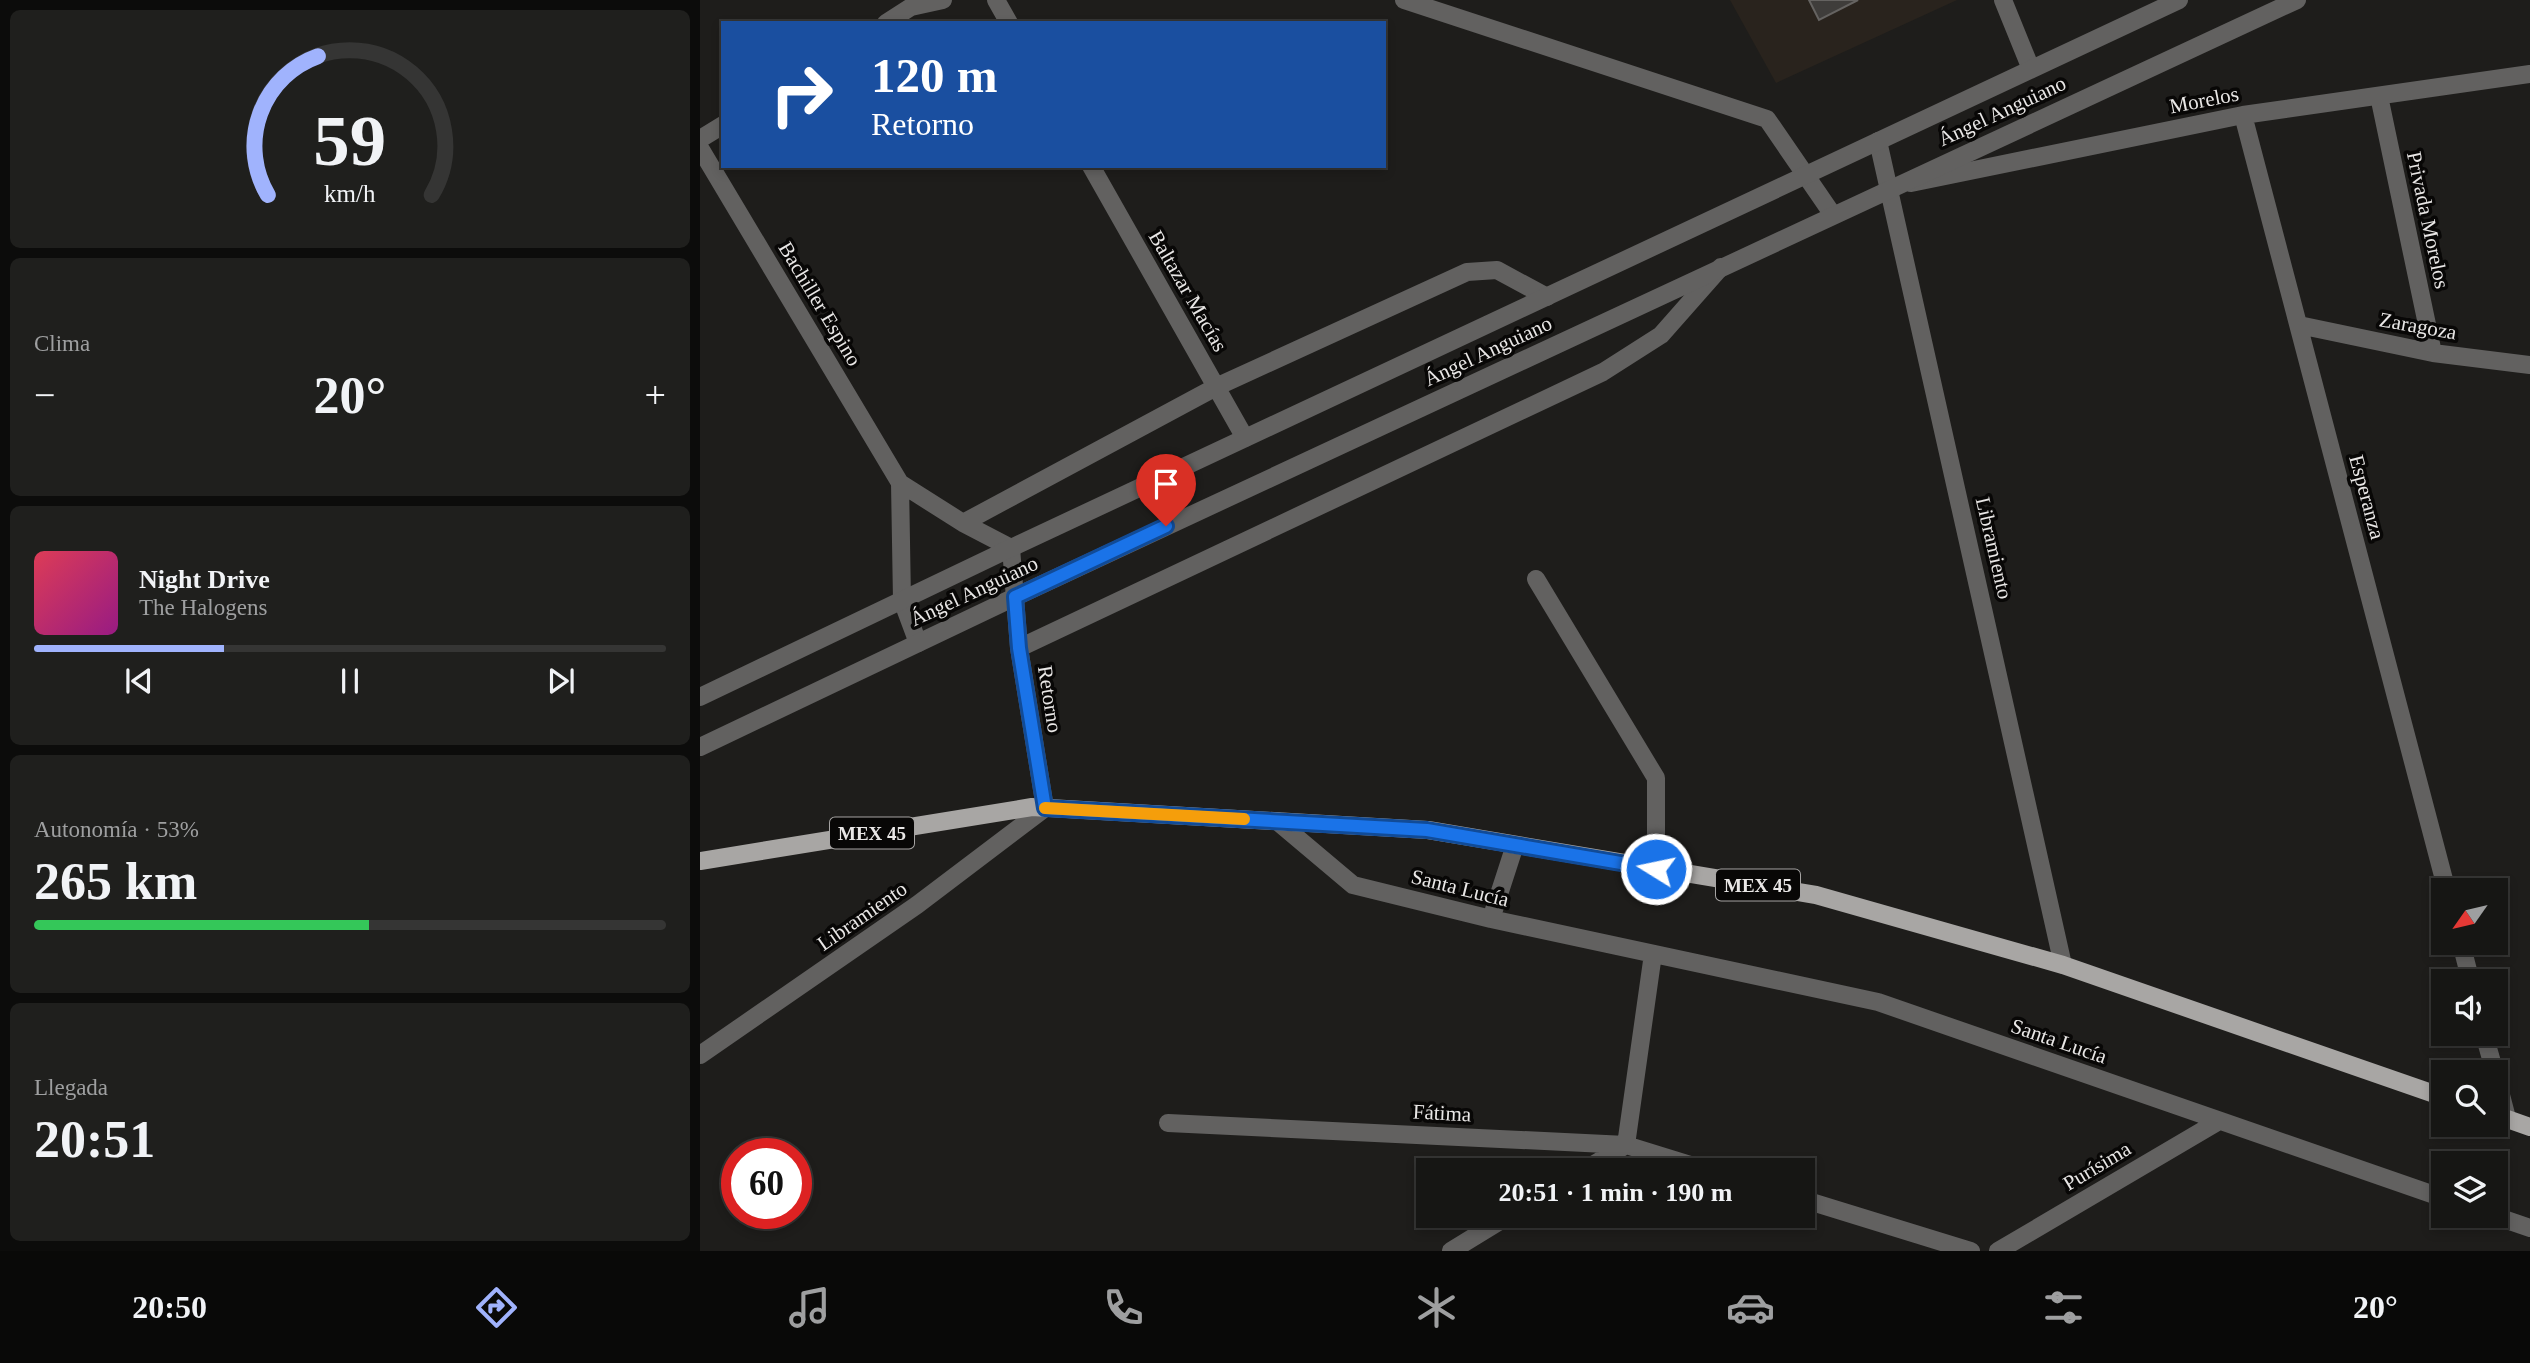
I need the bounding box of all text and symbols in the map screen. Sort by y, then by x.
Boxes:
text: 120 m [871,48,998,103]
icon: right [756,49,847,140]
street label: Ángel Anguiano [1934,71,2070,151]
street label: Morelos [2167,82,2241,118]
text: 59 [314,100,386,181]
text: Retorno [871,106,974,142]
street label: Privada Morelos [2402,149,2454,291]
text: km/h [324,180,376,207]
street label: Baltazar Macías [1144,226,1232,356]
street label: Bachiller Espino [774,238,866,370]
street label: Zaragoza [2377,307,2459,345]
street label: Ángel Anguiano [1420,311,1556,391]
text: Clima [34,331,90,356]
text: 20° [314,367,386,424]
text: − [34,374,55,416]
text: + [645,374,666,416]
street label: Esperanza [2344,452,2390,542]
pin [1136,454,1196,526]
icon: arrive [1147,465,1185,503]
street label: Libramiento [1971,495,2017,601]
street label: Ángel Anguiano [906,551,1042,631]
text: Night Drive [139,565,270,594]
text: The Halogens [139,595,267,620]
icon: previous [120,662,158,700]
icon: pause [331,662,369,700]
icon: next [542,662,580,700]
street label: Retorno [1033,664,1067,734]
text: Autonomía · 53% [34,817,199,842]
road number: MEX 45 [830,818,914,848]
position arrow [1619,832,1693,906]
text: 265 km [34,853,197,910]
street label: Santa Lucía [1409,864,1512,912]
road number: MEX 45 [1716,870,1800,900]
street label: Libramiento [813,876,911,956]
north arrow [2431,878,2508,956]
map controls [2431,878,2508,1228]
button: sound [2431,969,2508,1046]
street label: Santa Lucía [2008,1013,2111,1069]
button: search [2431,1060,2508,1137]
text: Llegada [34,1075,108,1100]
street label: Fátima [1412,1099,1472,1127]
text: 20:51 [34,1111,155,1168]
street label: Purísima [2059,1136,2136,1196]
speed limit sign: 60 [721,1138,812,1229]
button: layers [2431,1151,2508,1228]
text: 20:51 · 1 min · 190 m [1499,1178,1733,1207]
icon: directions [472,1283,521,1332]
icon: music [785,1283,834,1332]
icon: phone [1099,1283,1148,1332]
icon: climate [1412,1283,1461,1332]
icon: car [1726,1283,1775,1332]
icon: filters [2039,1283,2088,1332]
text: 20:50 [132,1289,207,1325]
text: 20° [2353,1289,2398,1325]

